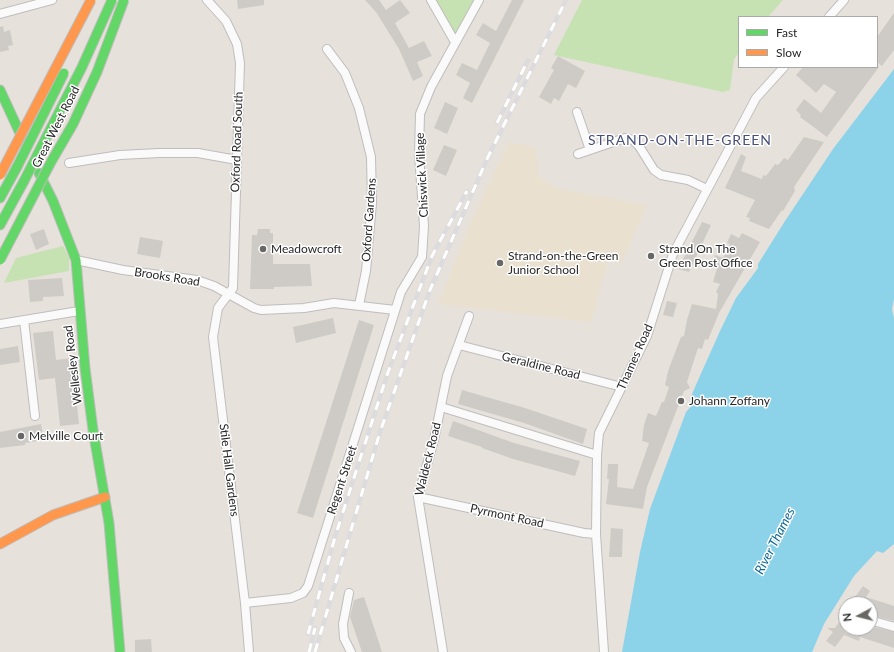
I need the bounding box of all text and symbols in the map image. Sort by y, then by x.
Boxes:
legend [738,16,878,68]
text: Fast [776,25,797,40]
text: Slow [776,45,801,60]
street label: Great West Road [29,84,83,170]
street label: Oxford Road South [228,91,246,193]
street label: Chiswick Village [413,132,431,218]
district label: STRAND-ON-THE-GREEN [588,132,772,148]
street label: Oxford Gardens [359,178,379,262]
place label: Meadowcroft [271,242,342,256]
place label: Strand On The Green Post Office [659,242,753,270]
marker: Meadowcroft [258,244,268,254]
place label: Strand-on-the-Green Junior School [508,249,619,277]
marker: Strand On The Green Post Office [646,251,656,261]
marker: Strand-on-the-Green Junior School [495,258,505,268]
street label: Brooks Road [133,265,201,289]
street label: Thames Road [614,322,656,392]
street label: Wellesley Road [61,324,85,406]
street label: Geraldine Road [500,349,582,383]
place label: Johann Zoffany [689,394,770,408]
marker: Johann Zoffany [676,396,686,406]
street label: Waldeck Road [412,421,444,497]
street label: Stile Hall Gardens [216,423,242,517]
place label: Melville Court [29,429,103,443]
marker: Melville Court [16,431,26,441]
street label: Regent Street [324,444,360,516]
street label: Pyrmont Road [469,501,545,531]
water label: River Thames [752,505,798,577]
north arrow [838,596,878,636]
text: N [840,612,854,622]

